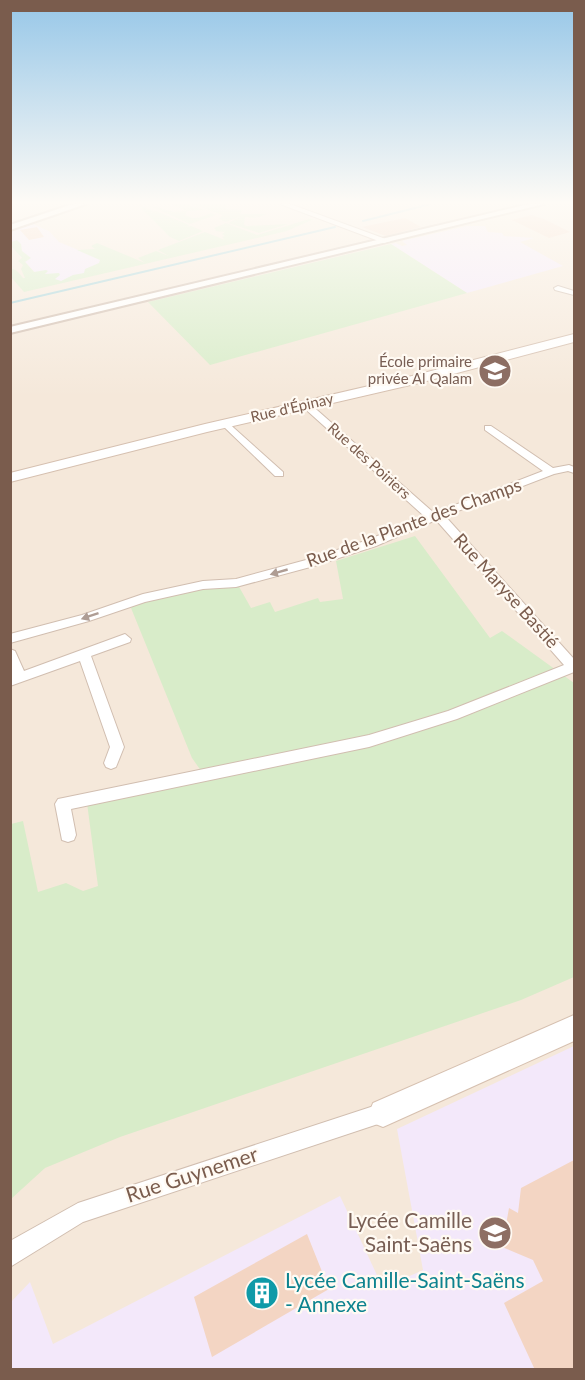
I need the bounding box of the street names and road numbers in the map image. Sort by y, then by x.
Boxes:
street label: Rue d'Épinay [249,389,335,425]
street label: Rue des Poiriers [324,418,415,502]
street label: Rue de la Plante des Champs [303,473,524,571]
street label: Rue Maryse Bastié [449,528,564,652]
street label: Rue Guynemer [122,1140,261,1207]

